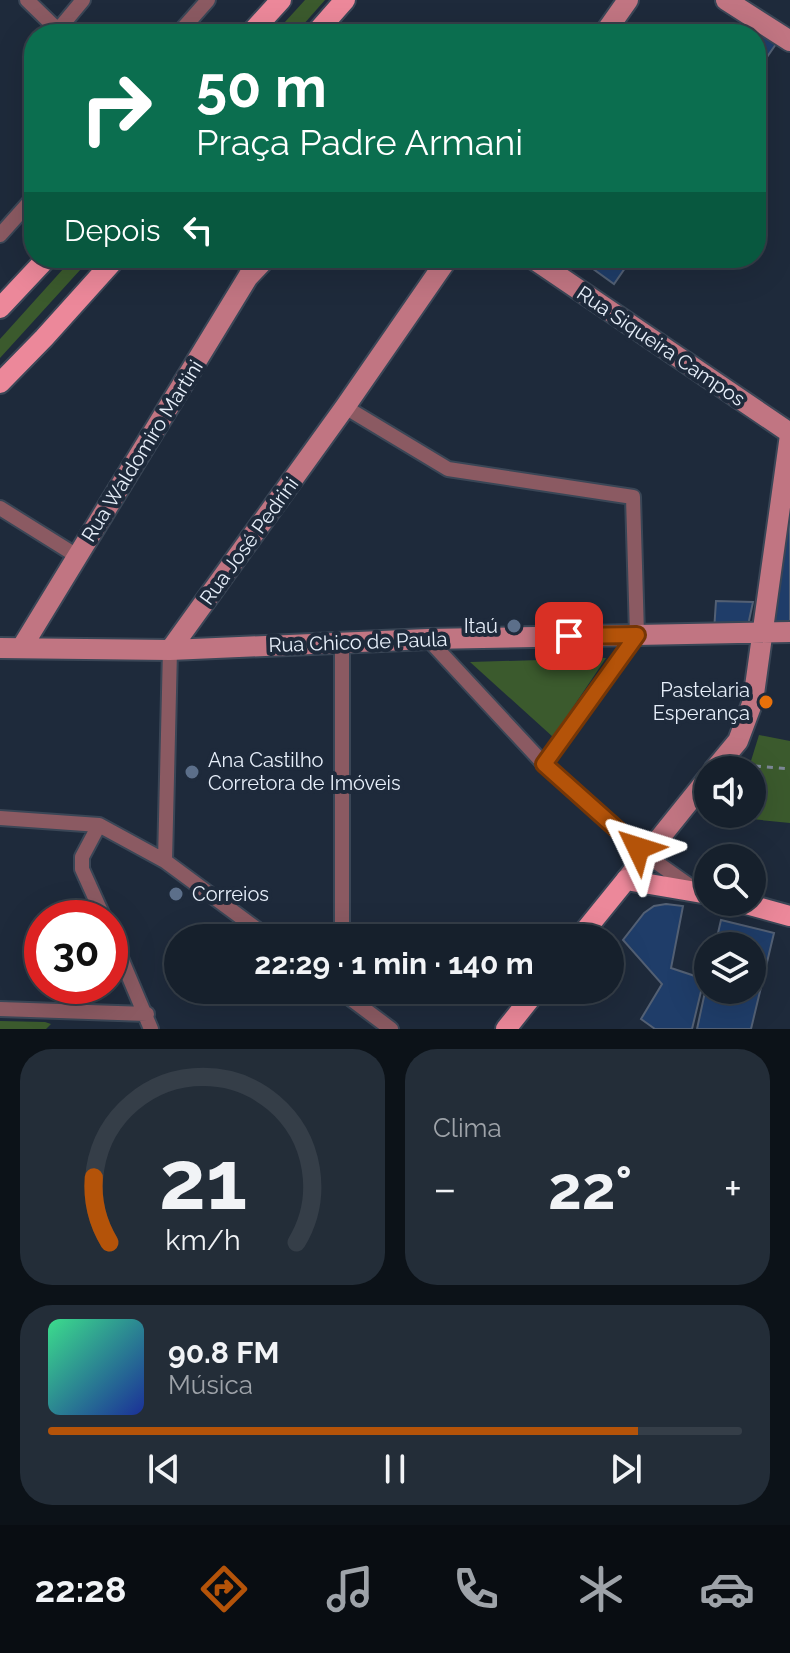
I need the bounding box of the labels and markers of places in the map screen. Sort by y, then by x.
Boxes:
pin [535,602,603,670]
place label: Itaú [464,614,498,638]
marker: Itaú [505,617,523,635]
place label: Pastelaria Esperança [653,678,750,725]
marker: Pastelaria Esperança [757,693,775,711]
place label: Ana Castilho Corretora de Imóveis [208,748,401,795]
marker: Ana Castilho Corretora de Imóveis [183,763,201,781]
place label: Correios [192,882,269,906]
marker: Correios [167,885,185,903]

